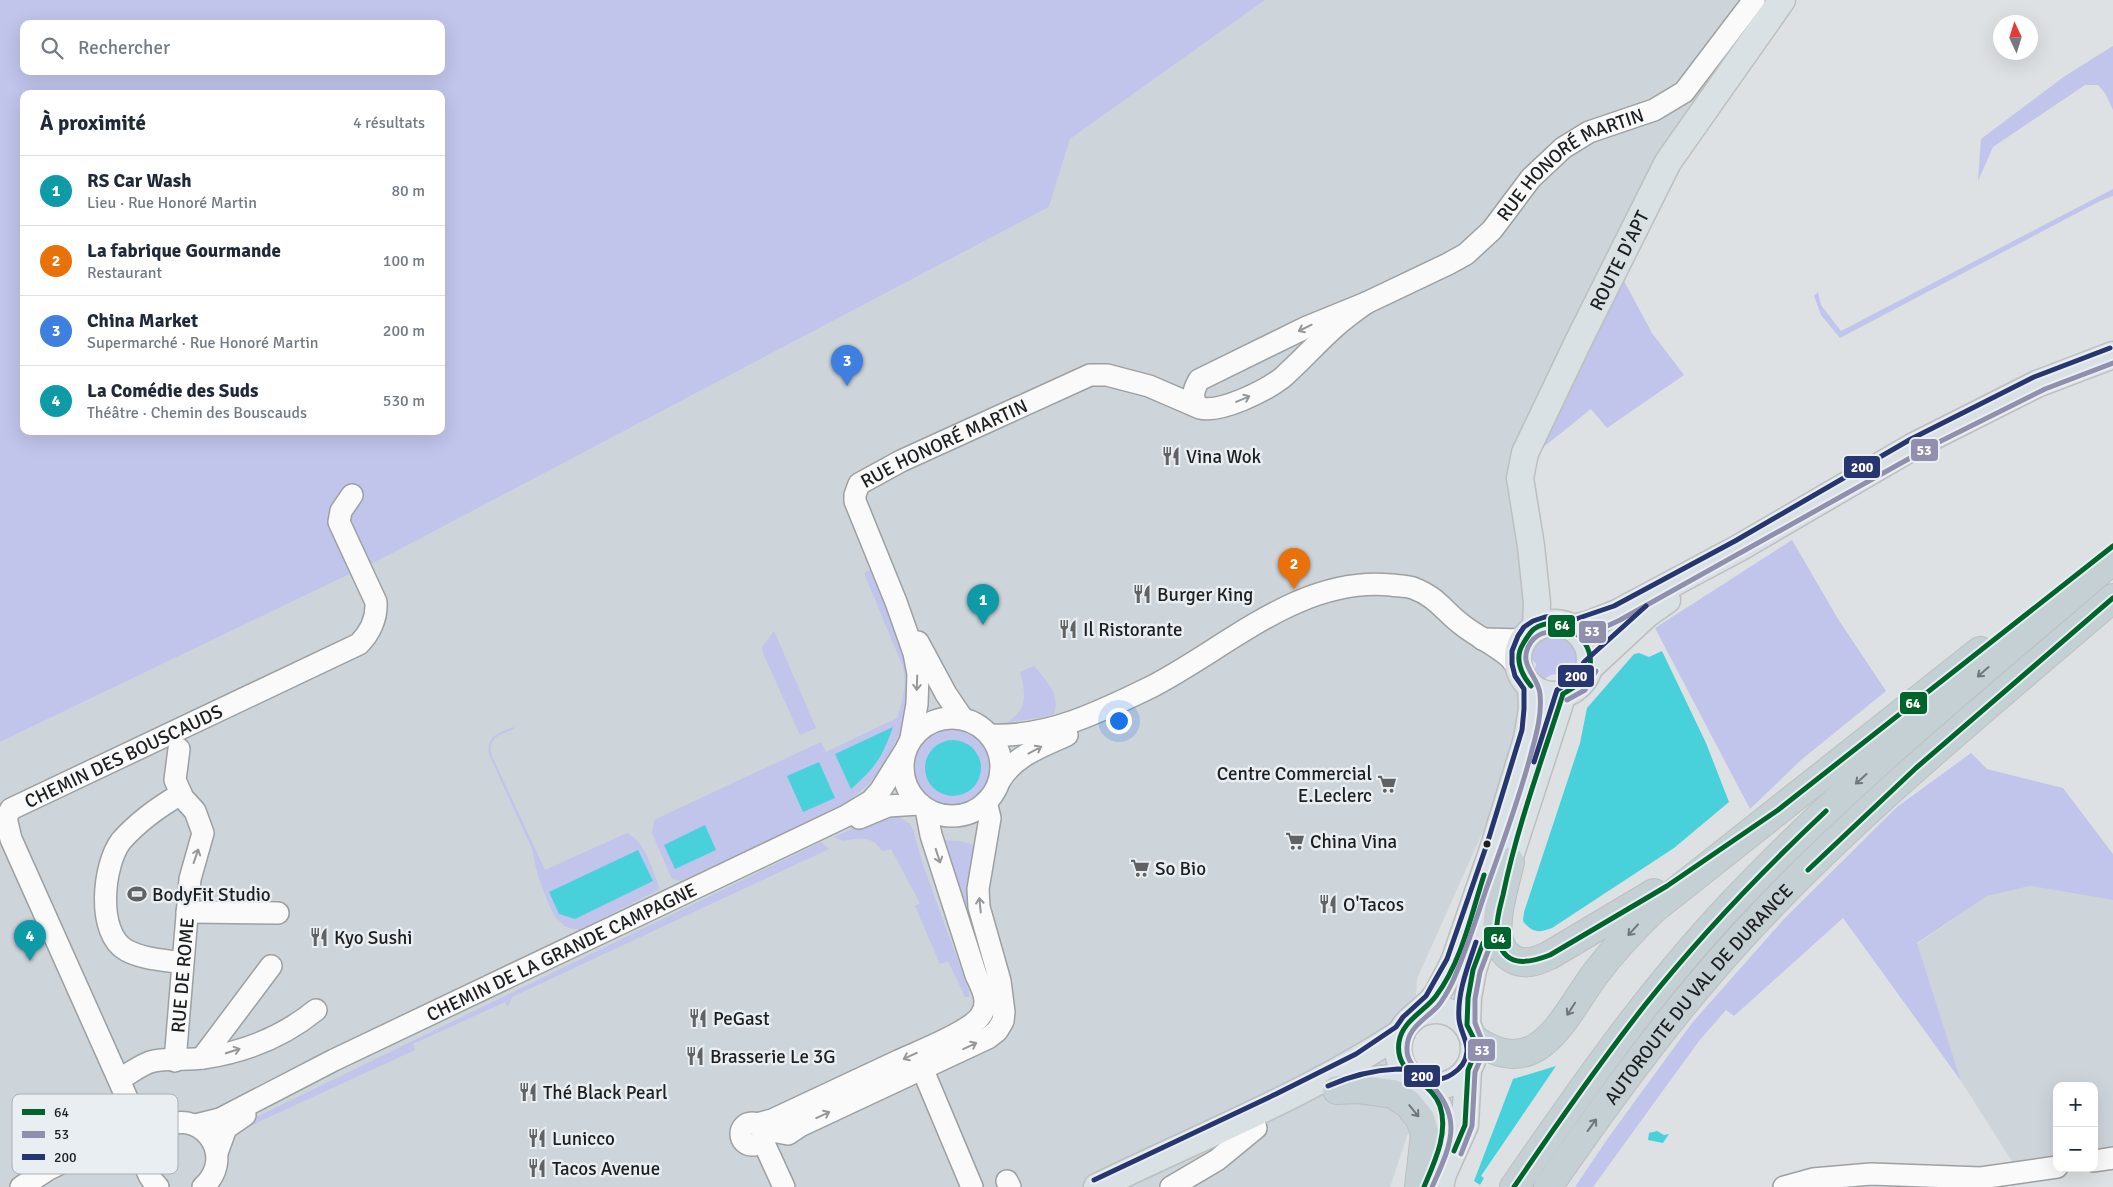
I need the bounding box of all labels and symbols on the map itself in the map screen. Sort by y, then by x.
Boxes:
north arrow [1993,15,2038,60]
street label: RUE HONORÉ MARTIN [1492,103,1647,226]
street label: ROUTE D'APT [1585,206,1655,315]
one-way arrow [1297,324,1312,334]
pin: 3 [831,345,863,386]
one-way arrow [1235,393,1250,403]
street label: RUE HONORÉ MARTIN [857,394,1031,494]
line badge: 53 [1910,438,1939,462]
text: 53 [1916,442,1932,459]
restaurant icon: Vina Wok [1160,445,1182,467]
place label: Vina Wok [1186,445,1262,469]
line badge: 200 [1843,455,1881,479]
text: 200 [1851,459,1874,476]
pin: 2 [1278,548,1310,589]
restaurant icon: Burger King [1131,583,1153,605]
place label: Burger King [1157,583,1253,607]
pin: 1 [967,584,999,625]
line badge: 64 [1547,614,1576,638]
text: 64 [1554,617,1570,634]
restaurant icon: Il Ristorante [1057,618,1079,640]
place label: Il Ristorante [1083,618,1182,642]
line badge: 53 [1578,620,1607,644]
text: 53 [1584,623,1600,640]
line badge: 200 [1557,664,1595,688]
one-way arrow [1977,666,1990,677]
text: 200 [1565,668,1588,685]
one-way arrow [913,674,922,690]
line badge: 64 [1899,691,1928,715]
text: 64 [1905,695,1921,712]
street label: CHEMIN DES BOUSCAUDS [21,699,227,814]
your location [1106,708,1132,734]
one-way arrow [1027,745,1042,755]
place label: Centre Commercial E.Leclerc [1217,762,1372,808]
supermarket icon: Centre Commercial E.Leclerc [1376,773,1398,795]
one-way arrow [1854,773,1867,785]
supermarket icon: China Vina [1284,830,1306,852]
place label: China Vina [1310,830,1397,854]
unlabelled marker [1482,839,1492,849]
one-way arrow [934,848,943,864]
one-way arrow [192,849,201,864]
supermarket icon: So Bio [1129,857,1151,879]
place label: So Bio [1155,857,1206,881]
street label: CHEMIN DE LA GRANDE CAMPAGNE [423,878,701,1027]
street label: AUTOROUTE DU VAL DE DURANCE [1599,879,1798,1110]
sports icon: BodyFit Studio [126,883,148,905]
place label: BodyFit Studio [152,883,271,907]
restaurant icon: O'Tacos [1317,893,1339,915]
place label: O'Tacos [1343,893,1404,917]
one-way arrow [975,897,984,913]
street label: RUE DE ROME [166,917,200,1034]
pin: 4 [14,920,46,961]
one-way arrow [1627,924,1639,937]
restaurant icon: Kyo Sushi [308,926,330,948]
place label: Kyo Sushi [334,926,412,950]
line badge: 64 [1483,926,1512,950]
text: 64 [1490,930,1506,947]
one-way arrow [1566,1002,1576,1016]
restaurant icon: PeGast [687,1007,709,1029]
place label: PeGast [713,1007,770,1031]
line badge: 53 [1467,1038,1496,1062]
one-way arrow [962,1041,977,1050]
text: 53 [1474,1042,1490,1059]
restaurant icon: Brasserie Le 3G [684,1045,706,1067]
place label: Brasserie Le 3G [710,1045,836,1069]
one-way arrow [225,1046,241,1056]
one-way arrow [903,1051,918,1061]
line badge: 200 [1403,1064,1441,1088]
text: 200 [1411,1068,1434,1085]
restaurant icon: Thé Black Pearl [517,1081,539,1103]
place label: Thé Black Pearl [543,1081,668,1105]
legend [12,1094,178,1174]
text: 64 [54,1104,70,1121]
one-way arrow [1408,1105,1419,1118]
one-way arrow [815,1110,830,1120]
one-way arrow [1587,1119,1598,1132]
text: 53 [54,1126,69,1143]
restaurant icon: Lunicco [526,1127,548,1149]
place label: Lunicco [552,1127,615,1151]
text: 200 [54,1149,77,1166]
restaurant icon: Tacos Avenue [526,1157,548,1179]
place label: Tacos Avenue [552,1157,660,1181]

